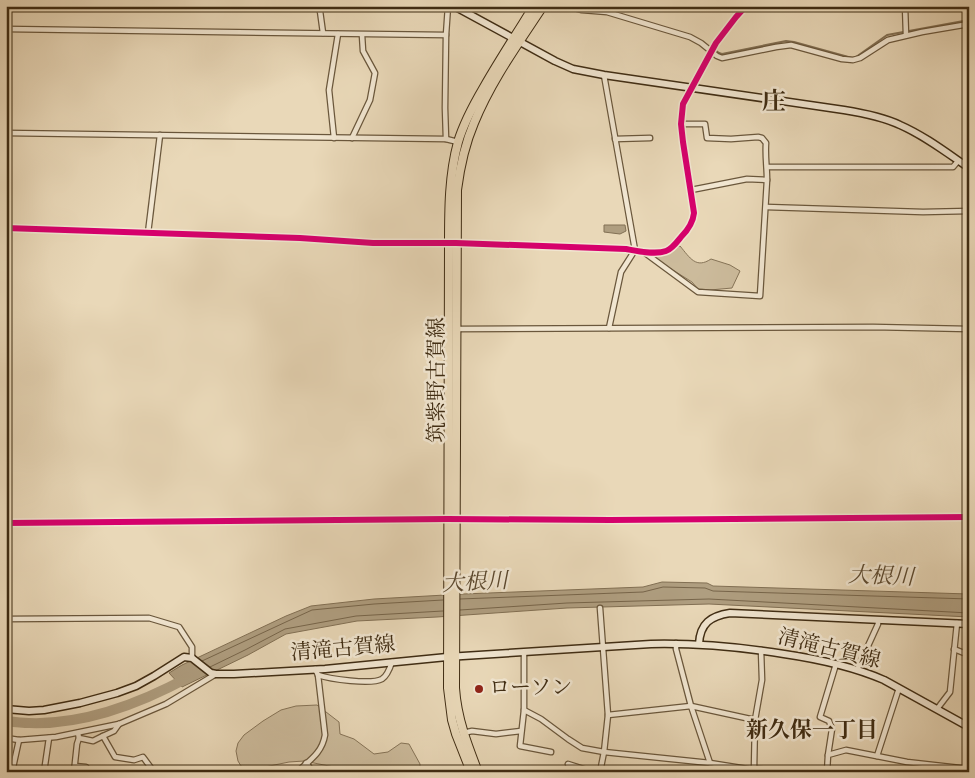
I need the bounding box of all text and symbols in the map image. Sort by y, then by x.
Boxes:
district label: 庄 [762,86,786,120]
street label: 筑紫野古賀線 [423,317,453,443]
water label: 大根川 [847,561,917,595]
water label: 大根川 [441,566,511,602]
street label: 清滝古賀線 [774,623,884,677]
street label: 清滝古賀線 [289,630,397,670]
place label: ローソン [489,674,572,704]
marker: ローソン [473,683,485,695]
district label: 新久保一丁目 [746,716,878,748]

